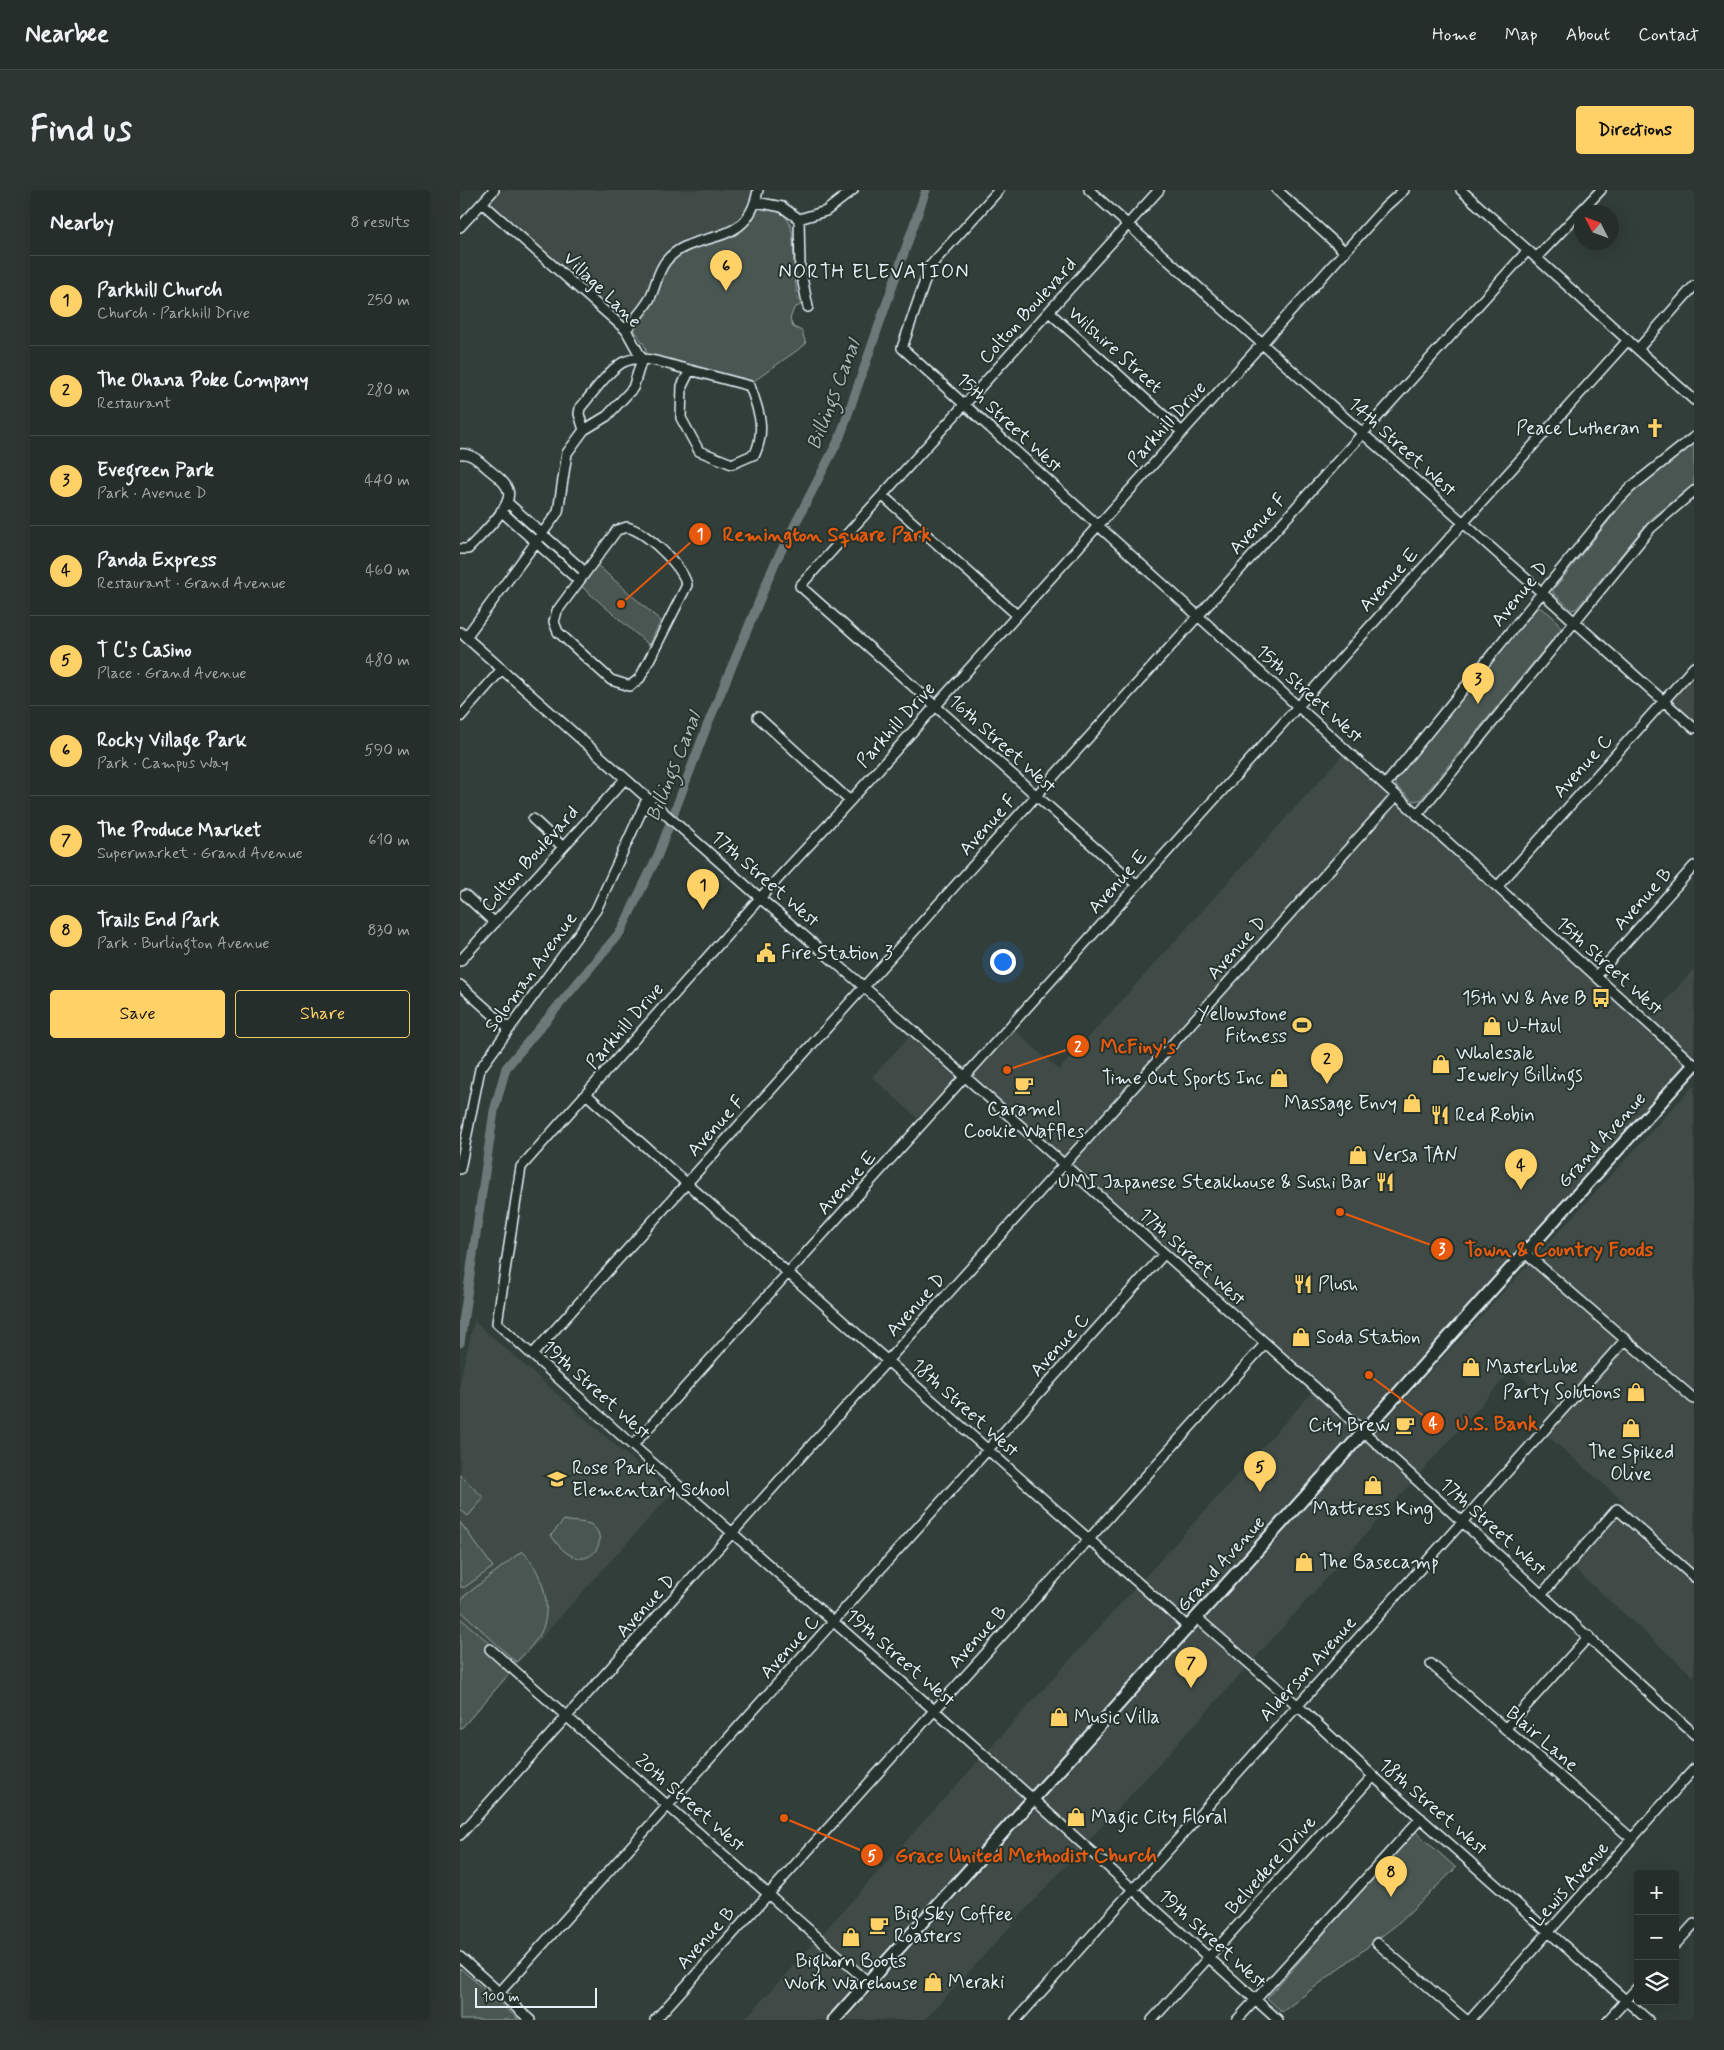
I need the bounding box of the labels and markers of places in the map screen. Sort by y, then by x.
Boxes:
pin: 6 [710,250,742,291]
place label: Peace Lutheran [1516,416,1640,441]
church icon: Peace Lutheran [1644,417,1666,439]
callout: Remington Square Park [688,516,942,551]
pin: 3 [1462,663,1494,704]
pin: 1 [687,869,719,910]
place label: Fire Station 3 [781,941,893,966]
public building icon: Fire Station 3 [755,942,777,964]
place label: 15th W & Ave B [1462,986,1586,1011]
bus stop icon: 15th W & Ave B [1590,987,1612,1009]
place label: Yellowstone Fitness [1197,1002,1287,1049]
sports icon: Yellowstone Fitness [1291,1014,1313,1036]
place label: U-Haul [1507,1014,1562,1039]
shop icon: U-Haul [1481,1015,1503,1037]
callout: McFiny's [1065,1029,1186,1064]
place label: Wholesale Jewelry Billings [1456,1041,1583,1091]
pin: 2 [1311,1043,1343,1084]
shop icon: Wholesale Jewelry Billings [1430,1053,1452,1075]
place label: Time Out Sports Inc [1102,1066,1264,1091]
shop icon: Time Out Sports Inc [1268,1067,1290,1089]
cafe icon: Caramel Cookie Waffles [1013,1074,1035,1096]
place label: Massage Envy [1284,1091,1397,1117]
shop icon: Massage Envy [1401,1092,1423,1114]
place label: Caramel Cookie Waffles [964,1097,1085,1144]
place label: Red Robin [1455,1103,1535,1128]
restaurant icon: Red Robin [1429,1104,1451,1126]
place label: Versa TAN [1373,1143,1458,1168]
shop icon: Versa TAN [1347,1144,1369,1166]
pin: 4 [1505,1149,1537,1190]
place label: UMI Japanese Steakhouse & Sushi Bar [1058,1170,1370,1195]
restaurant icon: UMI Japanese Steakhouse & Sushi Bar [1374,1171,1396,1193]
callout: Town & Country Foods [1430,1231,1663,1266]
place label: Plush [1318,1272,1358,1297]
restaurant icon: Plush [1292,1273,1314,1295]
place label: Soda Station [1316,1325,1421,1350]
shop icon: Soda Station [1290,1326,1312,1348]
place label: MasterLube [1486,1355,1578,1380]
shop icon: MasterLube [1460,1356,1482,1378]
place label: Party Solutions [1503,1380,1621,1406]
shop icon: Party Solutions [1625,1381,1647,1403]
callout: U.S. Bank [1421,1406,1548,1441]
place label: City Brew [1308,1413,1390,1438]
cafe icon: City Brew [1394,1414,1416,1436]
shop icon: The Spiked Olive [1620,1417,1642,1439]
place label: The Spiked Olive [1588,1440,1674,1487]
pin: 5 [1244,1451,1276,1492]
place label: Rose Park Elementary School [572,1456,730,1503]
school or university icon: Rose Park Elementary School [546,1468,568,1490]
shop icon: Mattress King [1362,1474,1384,1496]
place label: Mattress King [1313,1497,1433,1524]
place label: The Basecamp [1319,1550,1439,1575]
shop icon: The Basecamp [1293,1551,1315,1573]
pin: 7 [1175,1647,1207,1688]
place label: Music Villa [1074,1705,1160,1730]
shop icon: Music Villa [1048,1706,1070,1728]
place label: Magic City Floral [1091,1805,1227,1833]
shop icon: Magic City Floral [1065,1806,1087,1828]
callout: Grace United Methodist Church [860,1838,1168,1873]
pin: 8 [1375,1856,1407,1897]
place label: Big Sky Coffee Roasters [894,1902,1013,1949]
cafe icon: Big Sky Coffee Roasters [868,1914,890,1936]
shop icon: Bighorn Boots Work Warehouse [840,1926,862,1948]
place label: Bighorn Boots Work Warehouse [784,1949,918,1996]
place label: Meraki [948,1970,1004,1995]
shop icon: Meraki [922,1971,944,1993]

